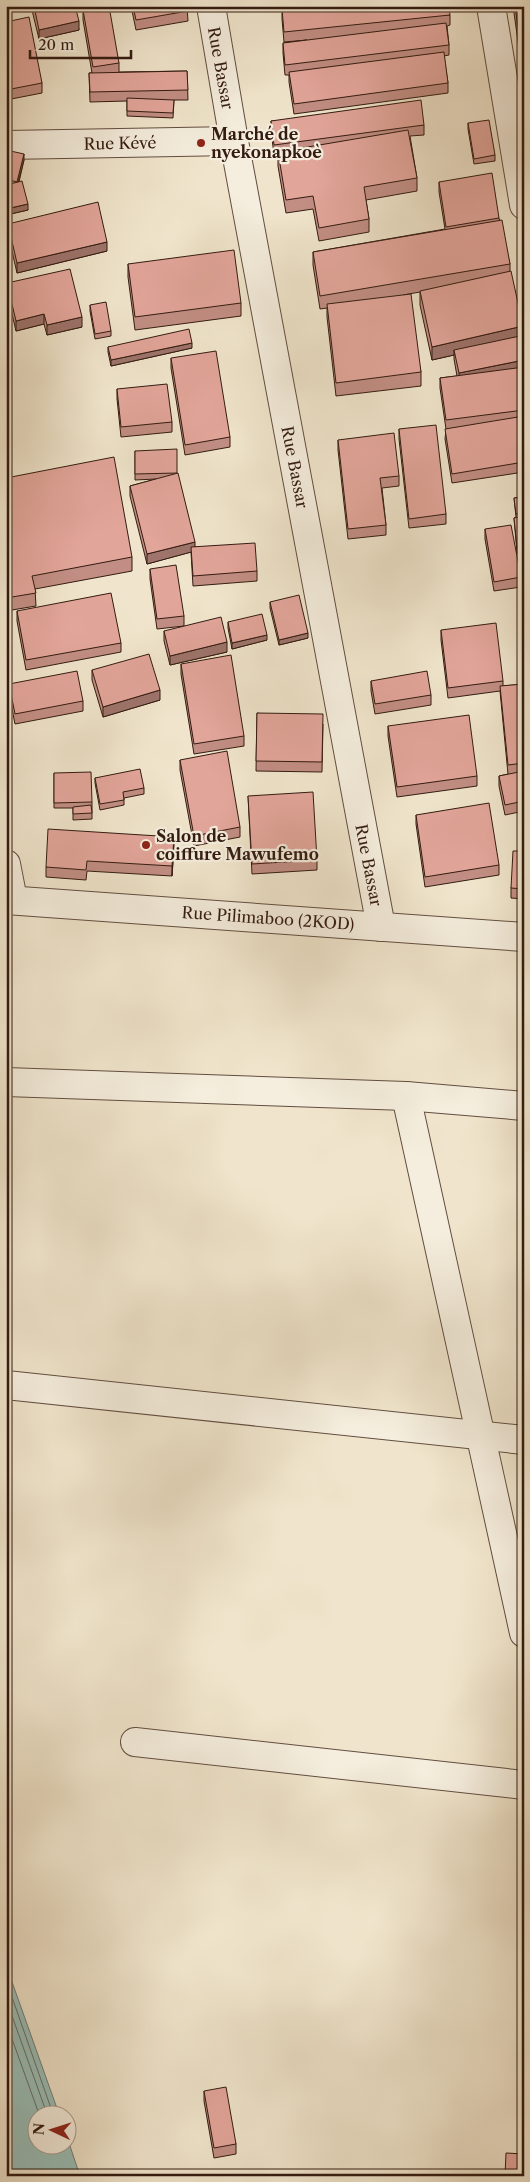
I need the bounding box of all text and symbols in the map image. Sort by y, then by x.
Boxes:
street label: Rue Bassar [204,25,238,111]
scale bar [30,28,131,60]
text: 20 m [38,35,74,54]
place label: Marché de nyekonapkoè [211,124,322,162]
street label: Rue Kévé [84,132,157,154]
marker: Marché de nyekonapkoè [195,137,207,149]
street label: Rue Bassar [277,424,313,510]
street label: Rue Bassar [351,822,387,908]
place label: Salon de coiffure Mawufemo [156,826,319,864]
marker: Salon de coiffure Mawufemo [140,839,152,851]
street label: Rue Pilimaboo (2KOD) [181,902,355,934]
north arrow [28,2104,78,2154]
text: N [30,2122,48,2136]

